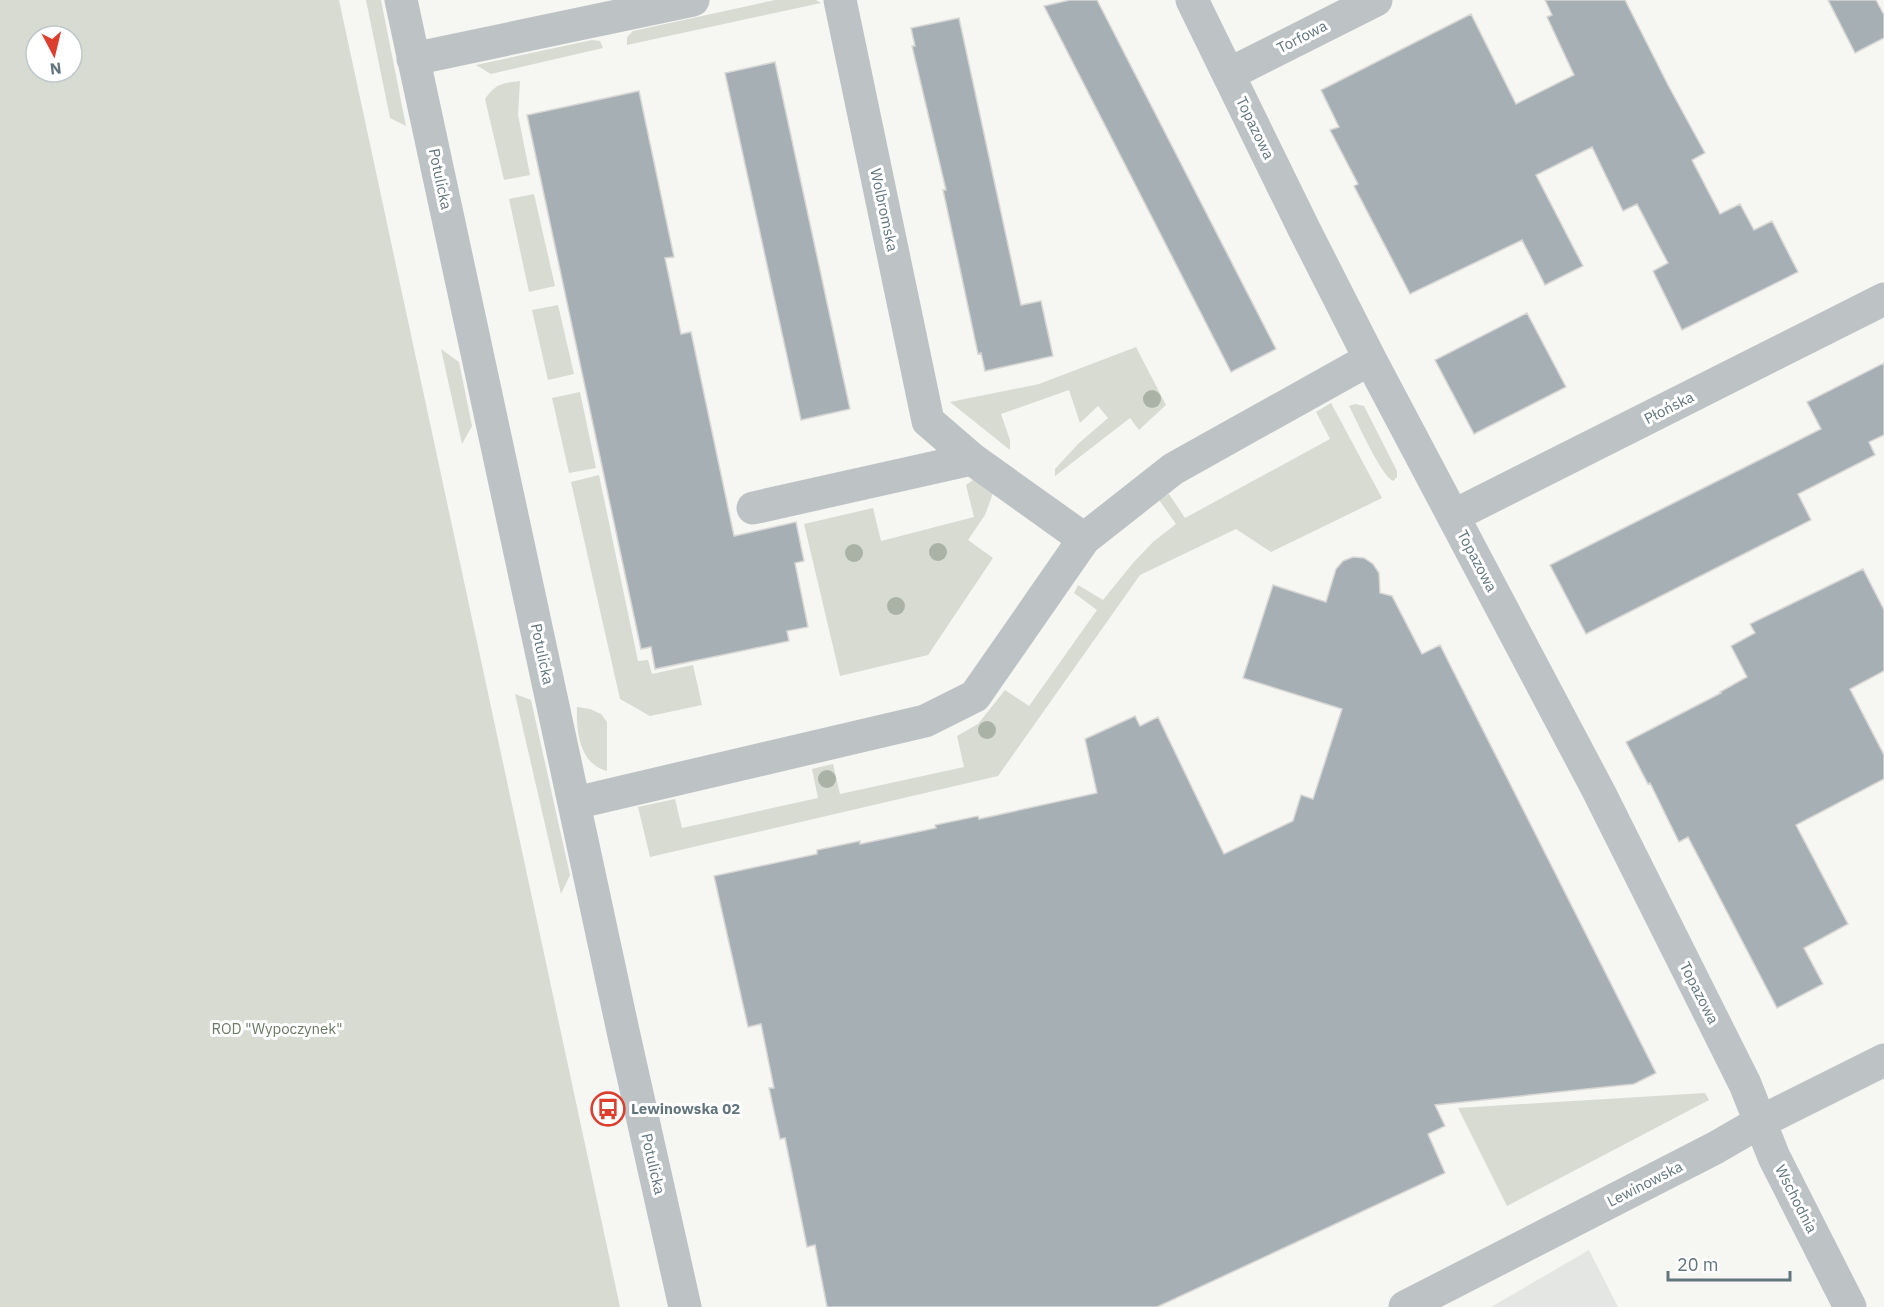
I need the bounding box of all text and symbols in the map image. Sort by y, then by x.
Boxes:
street label: Torfowa [1273,16,1330,57]
north arrow [24,24,84,84]
text: N [49,58,63,80]
street label: Topazowa [1232,93,1279,162]
street label: Potulicka [425,146,456,211]
street label: Wolbromska [866,167,903,253]
street label: Płońska [1641,387,1697,428]
street label: Topazowa [1453,527,1502,595]
street label: Potulicka [527,621,558,686]
street label: Topazowa [1676,959,1723,1027]
park label: ROD "Wypoczynek" [211,1019,343,1038]
bus stop icon: Lewinowska 02 [590,1091,626,1127]
place label: Lewinowska 02 [631,1099,740,1118]
street label: Potulicka [637,1131,670,1196]
street label: Lewinowska [1604,1156,1686,1211]
street label: Wschodnia [1771,1162,1822,1236]
scale bar [1668,1244,1790,1282]
text: 20 m [1677,1253,1719,1276]

